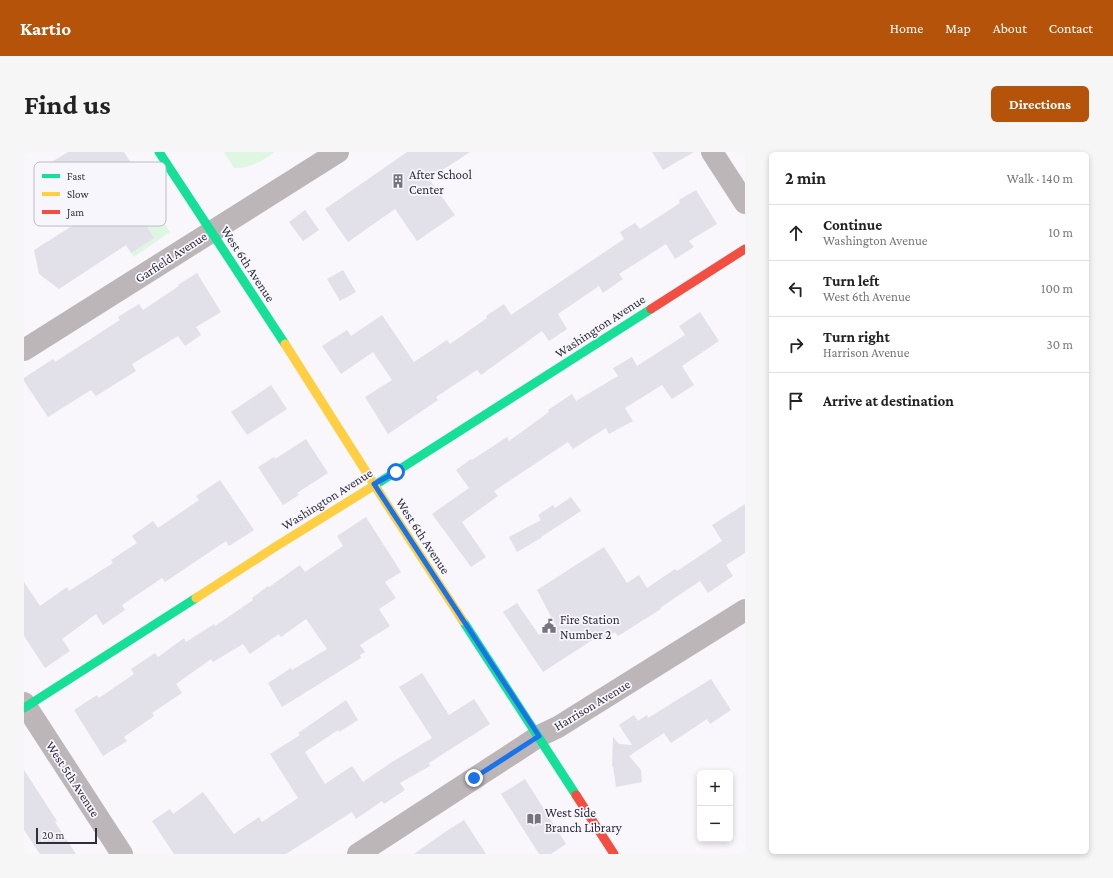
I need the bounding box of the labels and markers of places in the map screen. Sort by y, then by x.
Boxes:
place label: After School Center [409,167,473,197]
building icon: After School Center [390,173,406,189]
place label: Fire Station Number 2 [560,612,620,642]
public building icon: Fire Station Number 2 [541,618,557,634]
place label: West Side Branch Library [545,805,623,835]
library icon: West Side Branch Library [526,811,542,827]

